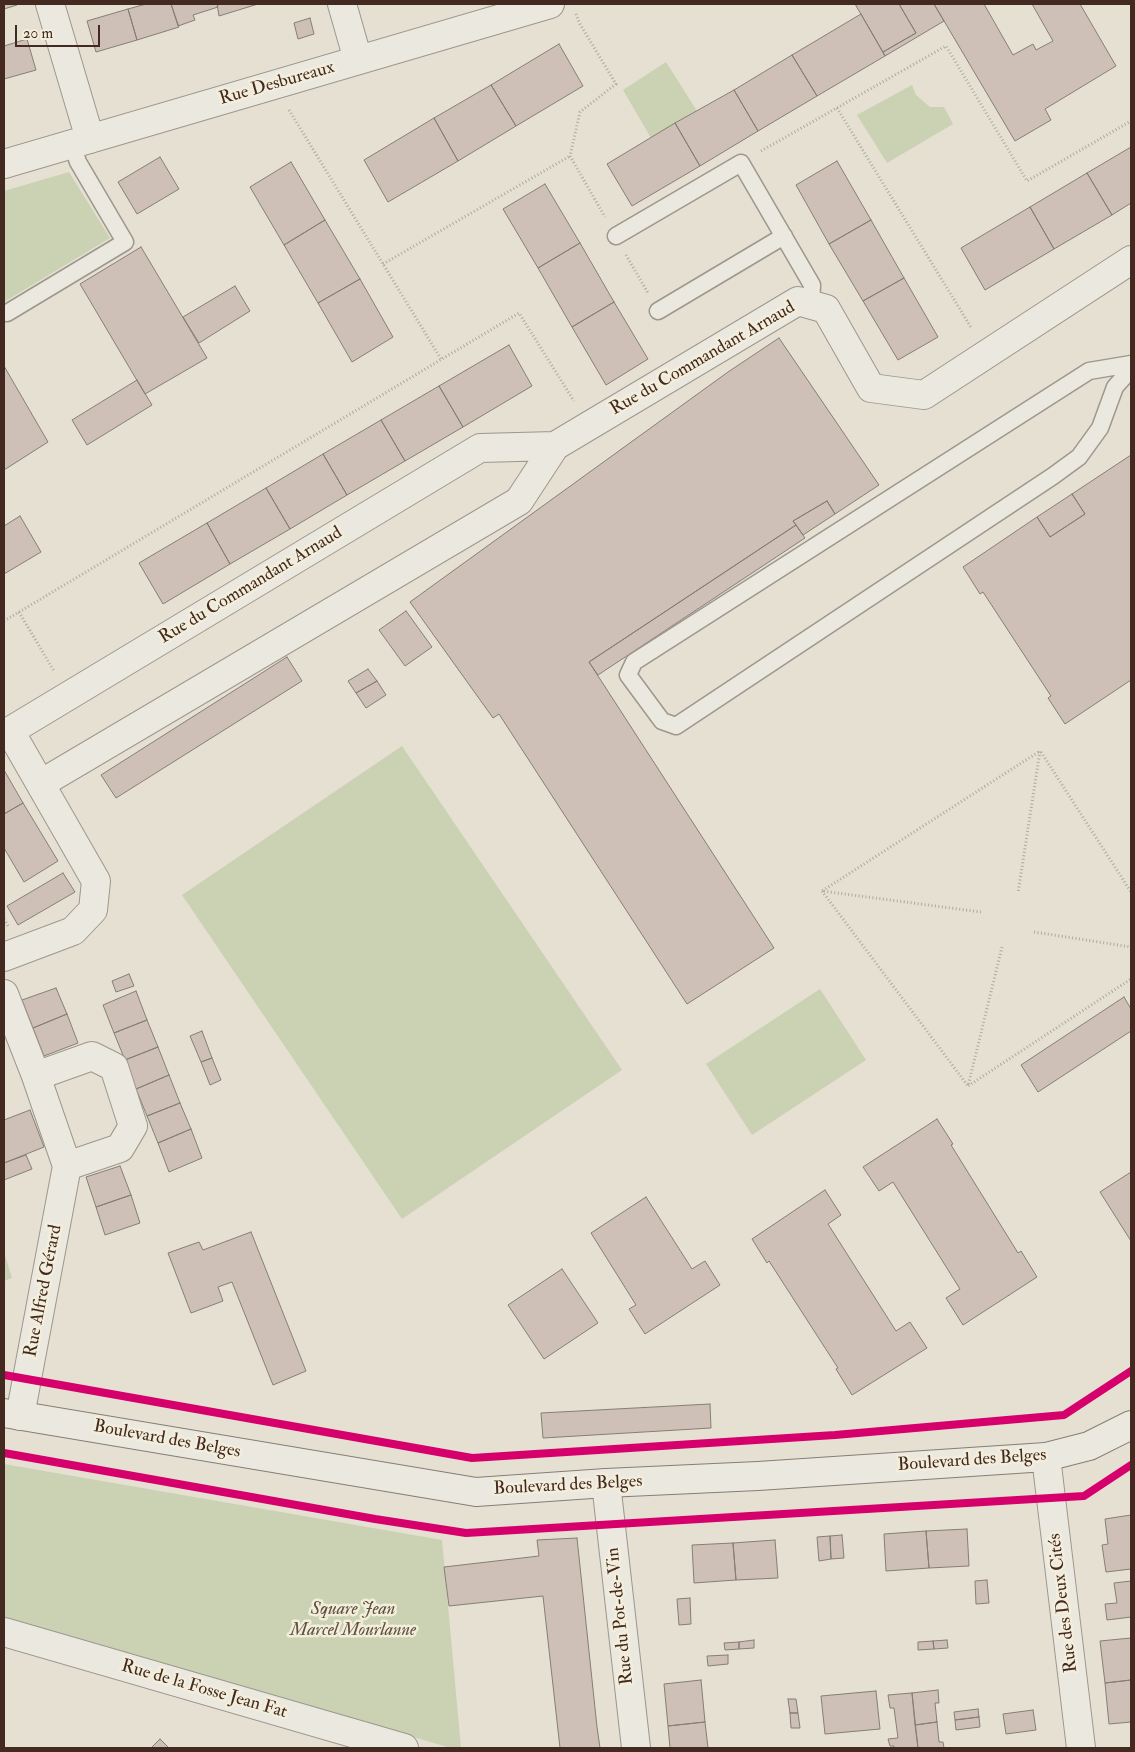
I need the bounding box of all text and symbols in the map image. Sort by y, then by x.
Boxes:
scale bar [18,15,102,47]
text: 20 m [23,24,53,43]
street label: Rue Desbureaux [217,57,337,111]
street label: Rue du Commandant Arnaud [607,297,799,421]
street label: Rue du Commandant Arnaud [156,523,346,649]
street label: Rue Alfred Gérard [21,1223,67,1359]
street label: Boulevard des Belges [92,1416,242,1464]
street label: Boulevard des Belges [897,1445,1047,1477]
street label: Boulevard des Belges [493,1471,643,1501]
street label: Rue des Deux Cités [1045,1532,1083,1674]
street label: Rue du Pot-de-Vin [603,1546,639,1686]
park label: Square Jean Marcel Mourlanne [290,1599,416,1642]
street label: Rue de la Fosse Jean Fat [119,1656,289,1724]

